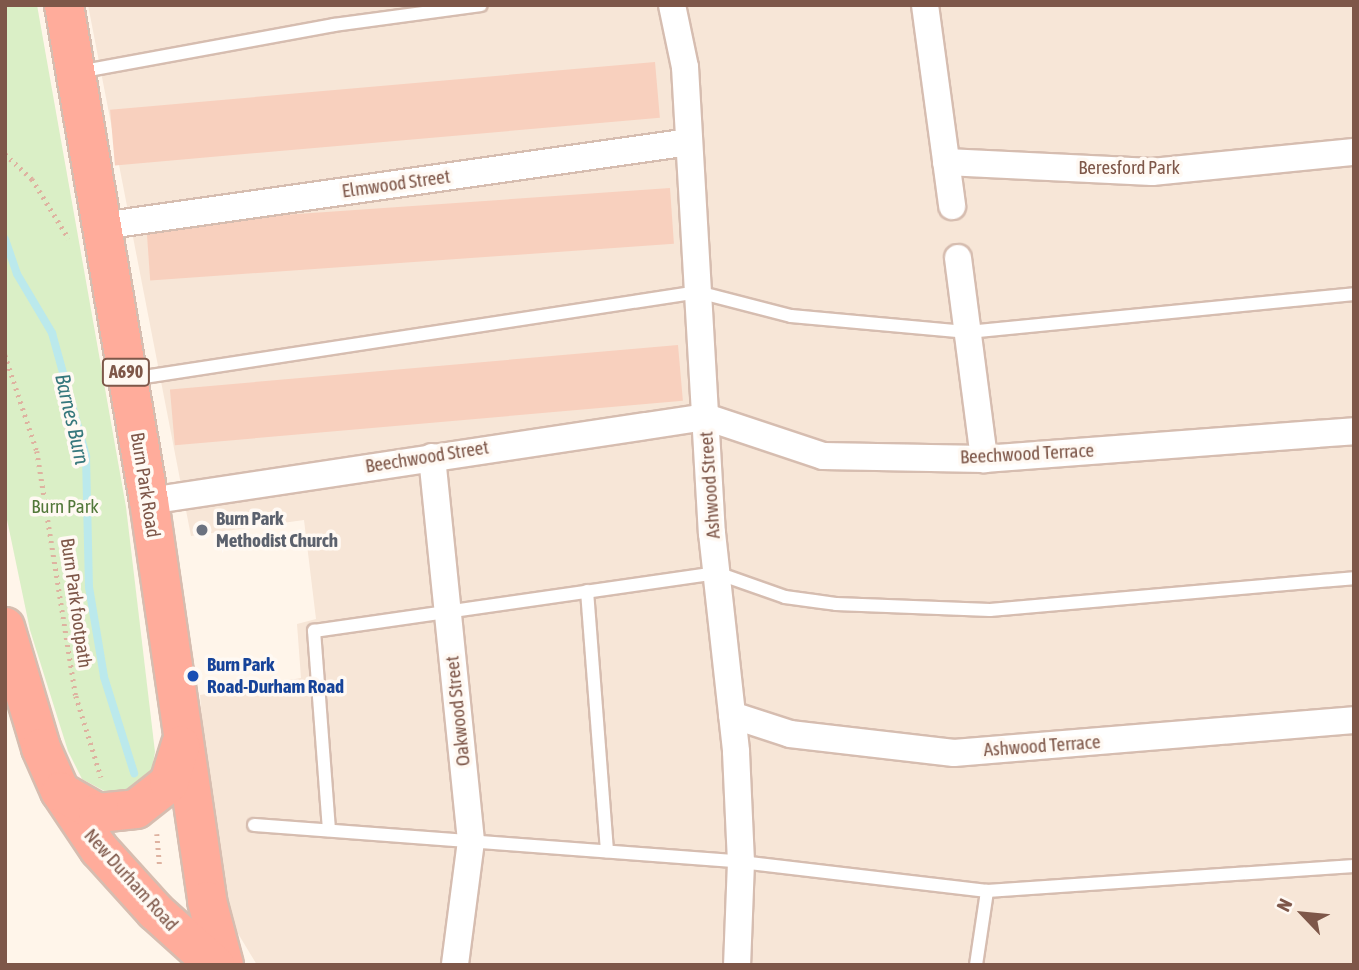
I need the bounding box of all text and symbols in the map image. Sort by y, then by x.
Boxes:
street label: Beresford Park [1078,157,1180,179]
street label: Elmwood Street [340,165,452,203]
road number: A690 [102,358,150,386]
water label: Barnes Burn [50,371,96,467]
street label: Burn Park Road [125,431,165,539]
street label: Ashwood Street [695,431,725,539]
street label: Beechwood Street [364,436,490,478]
street label: Beechwood Terrace [959,439,1095,469]
park label: Burn Park [31,496,99,518]
place label: Burn Park Methodist Church [216,508,338,552]
marker: Burn Park Methodist Church [194,522,210,538]
street label: Burn Park footpath [56,537,96,669]
place label: Burn Park Road-Durham Road [207,654,344,698]
street label: Oakwood Street [441,655,475,767]
marker: Burn Park Road-Durham Road [185,668,201,684]
street label: Ashwood Terrace [983,731,1101,761]
street label: New Durham Road [79,824,183,936]
north arrow [1268,879,1338,949]
text: N [1272,895,1296,915]

